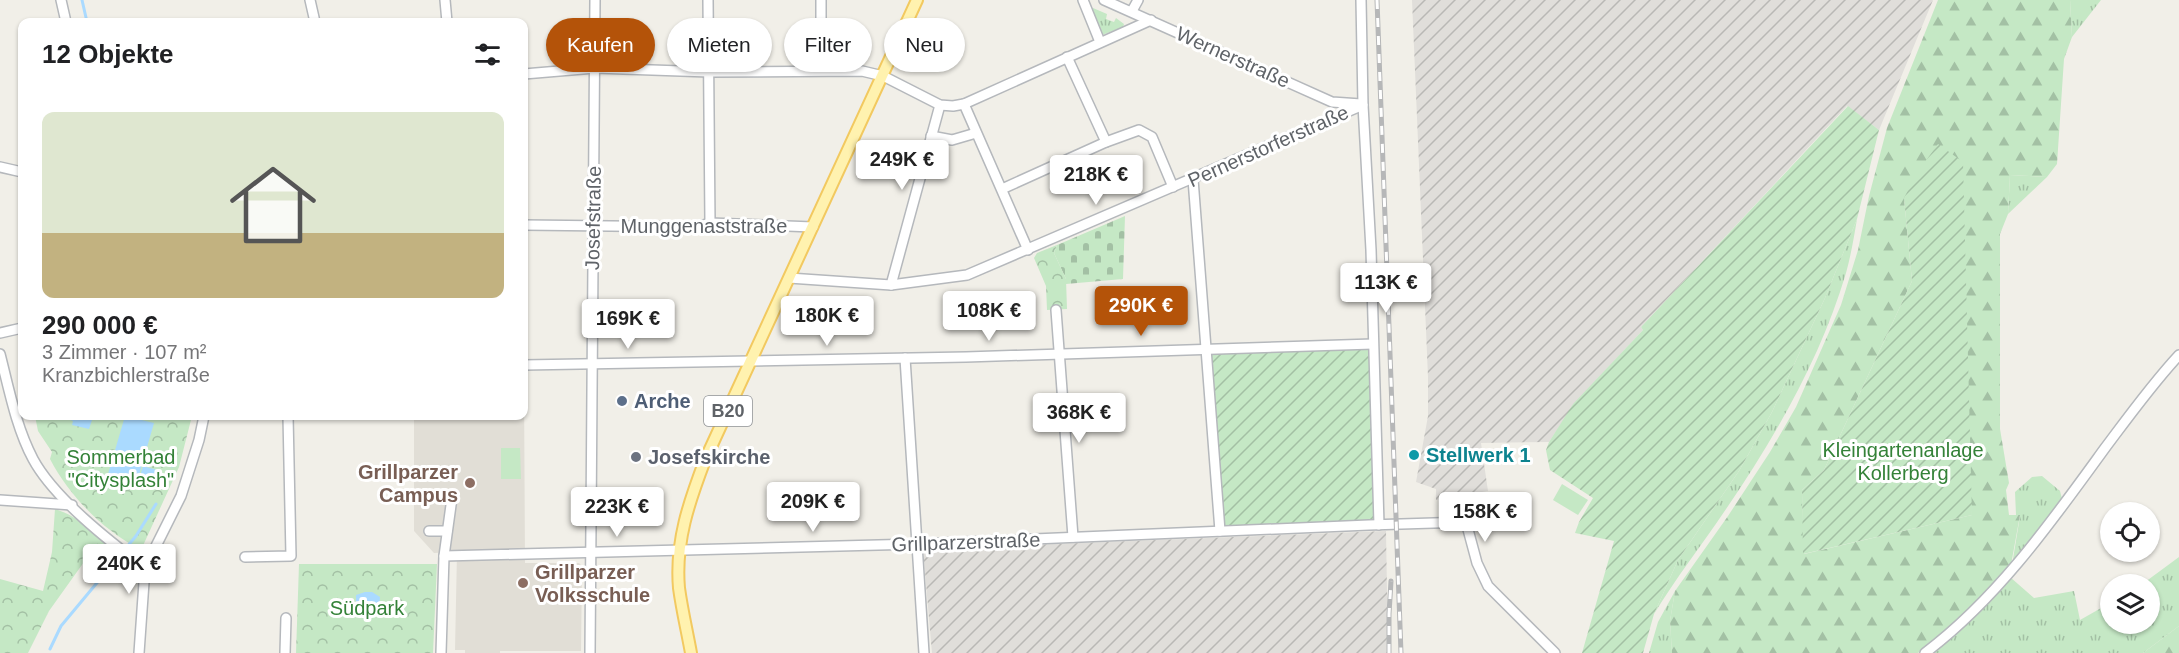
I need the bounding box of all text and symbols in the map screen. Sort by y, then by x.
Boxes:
chip: Kaufen [546,18,655,72]
chip: Mieten [667,18,772,72]
chip: Filter [784,18,872,72]
chip: Neu [884,18,965,72]
street label: Wernerstraße [1173,22,1293,92]
icon: filters [471,38,504,71]
text: 12 Objekte [42,39,174,69]
street label: Pernerstorferstraße [1184,101,1352,191]
pin: 249K € [853,140,951,191]
text: 249K € [870,148,934,170]
icon: home [219,151,327,259]
pin: 218K € [1047,155,1145,206]
text: 218K € [1064,163,1128,185]
street label: Josefstraße [581,166,605,270]
street label: Munggenaststraße [621,215,787,237]
pin: 113K € [1337,263,1435,314]
text: 113K € [1354,271,1418,293]
pin: 290K € [1092,286,1190,337]
pin: 108K € [940,291,1038,342]
text: 290K € [1109,294,1173,316]
pin: 180K € [778,296,876,347]
pin: 169K € [579,299,677,350]
text: 108K € [957,299,1021,321]
text: 180K € [795,304,859,326]
text: 169K € [596,307,660,329]
text: 290 000 € [42,310,158,340]
text: 3 Zimmer · 107 m² [42,341,206,363]
text: Kranzbichlerstraße [42,364,210,386]
place label: Arche [634,390,691,412]
pin: 368K € [1030,393,1128,444]
marker: Arche [615,394,629,408]
road number: B20 [704,396,752,426]
text: 368K € [1047,401,1111,423]
park label: Kleingartenanlage Kollerberg [1822,439,1984,484]
place label: Stellwerk 1 [1426,444,1531,466]
park label: Sommerbad "Citysplash" [67,446,175,491]
place label: Josefskirche [648,446,770,468]
marker: Stellwerk 1 [1407,448,1421,462]
marker: Josefskirche [629,450,643,464]
place label: Grillparzer Campus [358,461,458,506]
marker: Grillparzer Campus [463,476,477,490]
pin: 209K € [764,482,862,533]
pin: 223K € [568,487,666,538]
text: 209K € [781,490,845,512]
pin: 158K € [1436,492,1534,543]
text: 223K € [585,495,649,517]
text: 158K € [1453,500,1517,522]
map controls [2100,502,2160,634]
button: locate [2100,502,2160,562]
street label: Grillparzerstraße [891,528,1041,556]
pin: 240K € [80,544,178,595]
text: 240K € [97,552,161,574]
place label: Grillparzer Volksschule [535,561,650,606]
button: layers [2100,574,2160,634]
marker: Grillparzer Volksschule [516,576,530,590]
park label: Südpark [330,597,405,619]

